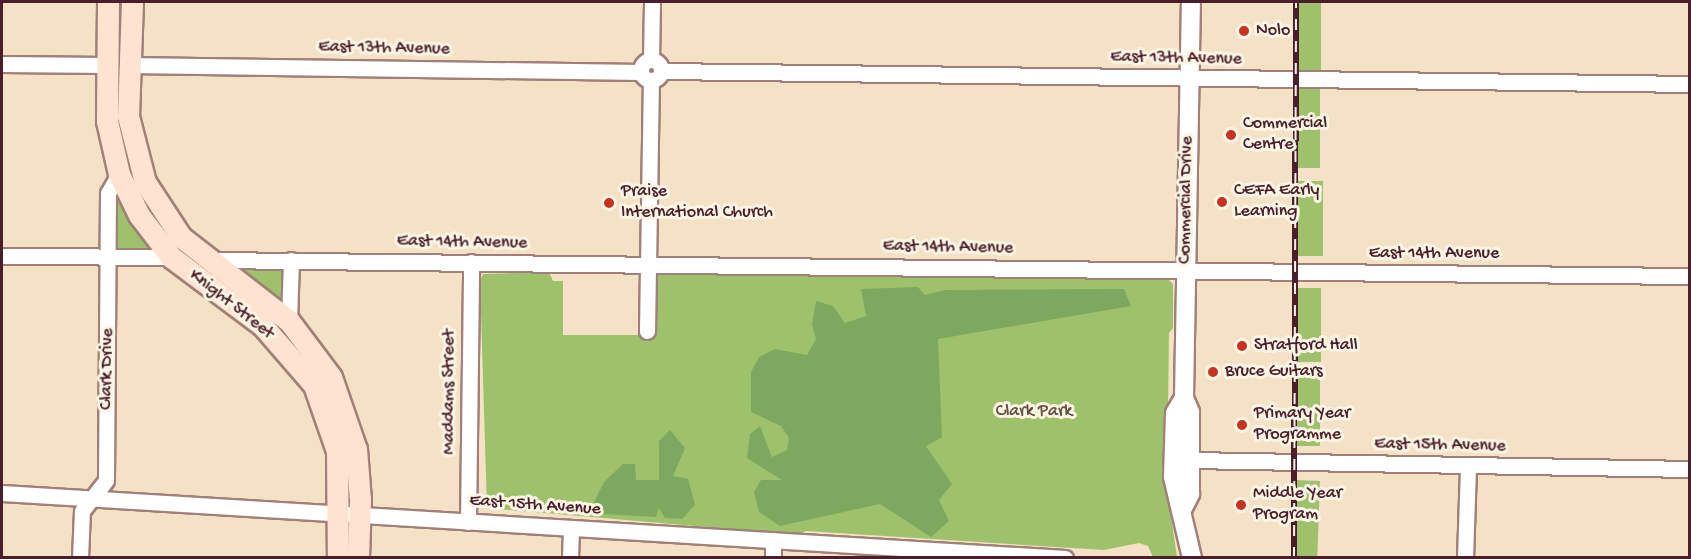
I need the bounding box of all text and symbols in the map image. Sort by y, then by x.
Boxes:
place label: Nolo [1256,20,1290,42]
marker: Nolo [1237,24,1251,38]
street label: East 13th Avenue [318,37,450,61]
street label: East 13th Avenue [1110,47,1242,71]
place label: Commercial Centre [1243,114,1327,156]
marker: Commercial Centre [1224,128,1238,142]
street label: Commercial Drive [1175,136,1199,264]
place label: CEFA Early Learning [1234,181,1319,224]
place label: Praise International Church [621,182,773,224]
marker: CEFA Early Learning [1215,195,1229,209]
marker: Praise International Church [602,196,616,210]
street label: East 14th Avenue [397,231,527,255]
street label: East 14th Avenue [883,236,1013,260]
street label: East 14th Avenue [1369,243,1499,265]
street label: Knight Street [184,265,278,345]
street label: Clark Drive [96,328,120,410]
street label: Maddams Street [439,329,461,455]
place label: Stratford Hall [1254,335,1358,357]
marker: Stratford Hall [1235,339,1249,353]
place label: Bruce Guitars [1225,361,1323,383]
marker: Bruce Guitars [1206,365,1220,379]
park label: Clark Park [996,401,1072,423]
place label: Primary Year Programme [1254,404,1350,446]
marker: Primary Year Programme [1235,418,1249,432]
street label: East 15th Avenue [1374,434,1506,458]
place label: Middle Year Program [1253,484,1342,526]
street label: East 15th Avenue [469,491,601,521]
marker: Middle Year Program [1234,498,1248,512]

